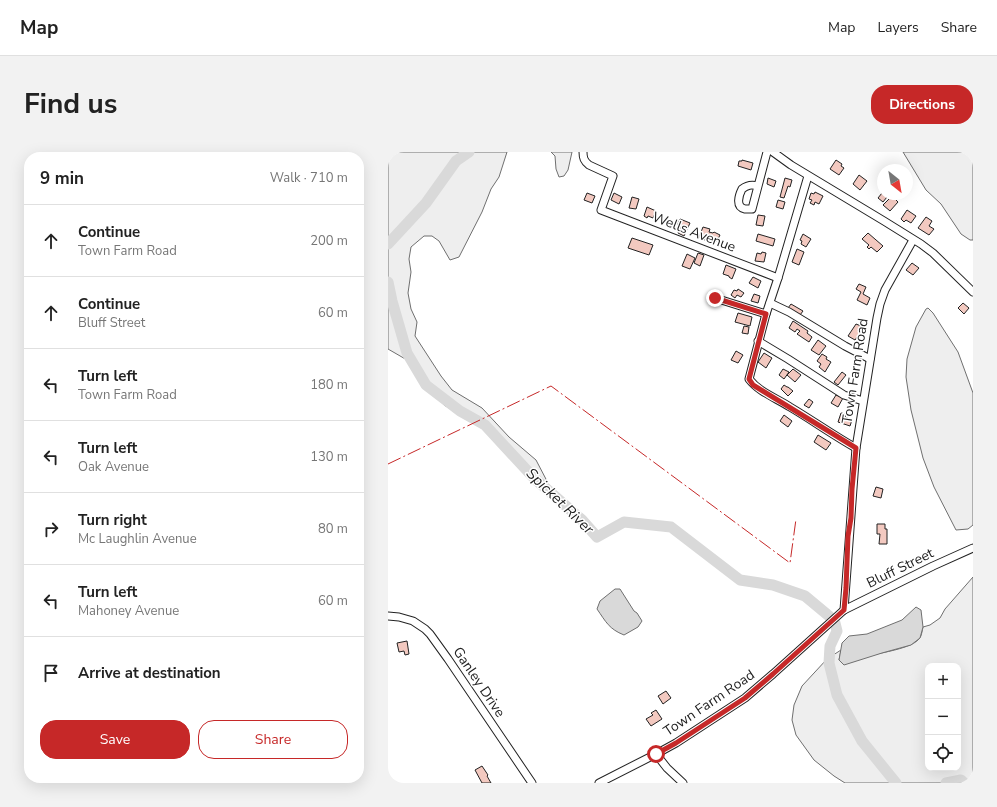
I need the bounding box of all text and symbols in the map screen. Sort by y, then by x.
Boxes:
text: Map [20,15,58,41]
text: Map [828,18,855,37]
text: Layers [877,18,919,37]
text: Share [941,18,977,37]
text: Find us [24,85,118,123]
button: Directions [871,85,973,124]
north arrow [877,164,913,200]
text: 9 min [40,167,84,190]
text: Walk · 710 m [270,169,348,187]
street label: Wells Avenue [649,207,739,257]
text: Continue [78,222,140,242]
icon: ahead [40,230,62,252]
text: 200 m [310,232,348,250]
text: Town Farm Road [78,242,177,260]
route end [706,289,724,307]
text: Continue [78,294,140,314]
icon: ahead [40,302,62,324]
text: 60 m [318,304,348,322]
text: Bluff Street [78,314,145,332]
street label: Town Farm Road [837,317,873,425]
text: Turn left [78,366,137,386]
icon: left [40,374,62,396]
text: 180 m [310,376,348,394]
text: Town Farm Road [78,386,177,404]
text: Turn left [78,438,137,458]
icon: left [40,446,62,468]
text: 130 m [310,448,348,466]
text: Oak Avenue [78,458,149,476]
water label: Spicket River [522,463,599,539]
text: Turn right [78,510,147,530]
icon: right [40,518,62,540]
text: 80 m [318,520,348,538]
text: Mc Laughlin Avenue [78,530,197,548]
street label: Bluff Street [863,544,937,592]
text: Turn left [78,582,137,602]
icon: left [40,590,62,612]
text: 60 m [318,592,348,610]
text: Mahoney Avenue [78,602,179,620]
street label: Ganley Drive [448,643,510,721]
icon: arrive [40,662,62,684]
text: Arrive at destination [78,663,221,683]
map controls [925,663,961,771]
button: + [925,663,961,699]
street label: Town Farm Road [660,665,758,741]
button: − [925,699,961,735]
button: Save [40,720,190,759]
button: Share [198,720,348,759]
button: locate [925,735,961,771]
route start [647,745,665,763]

